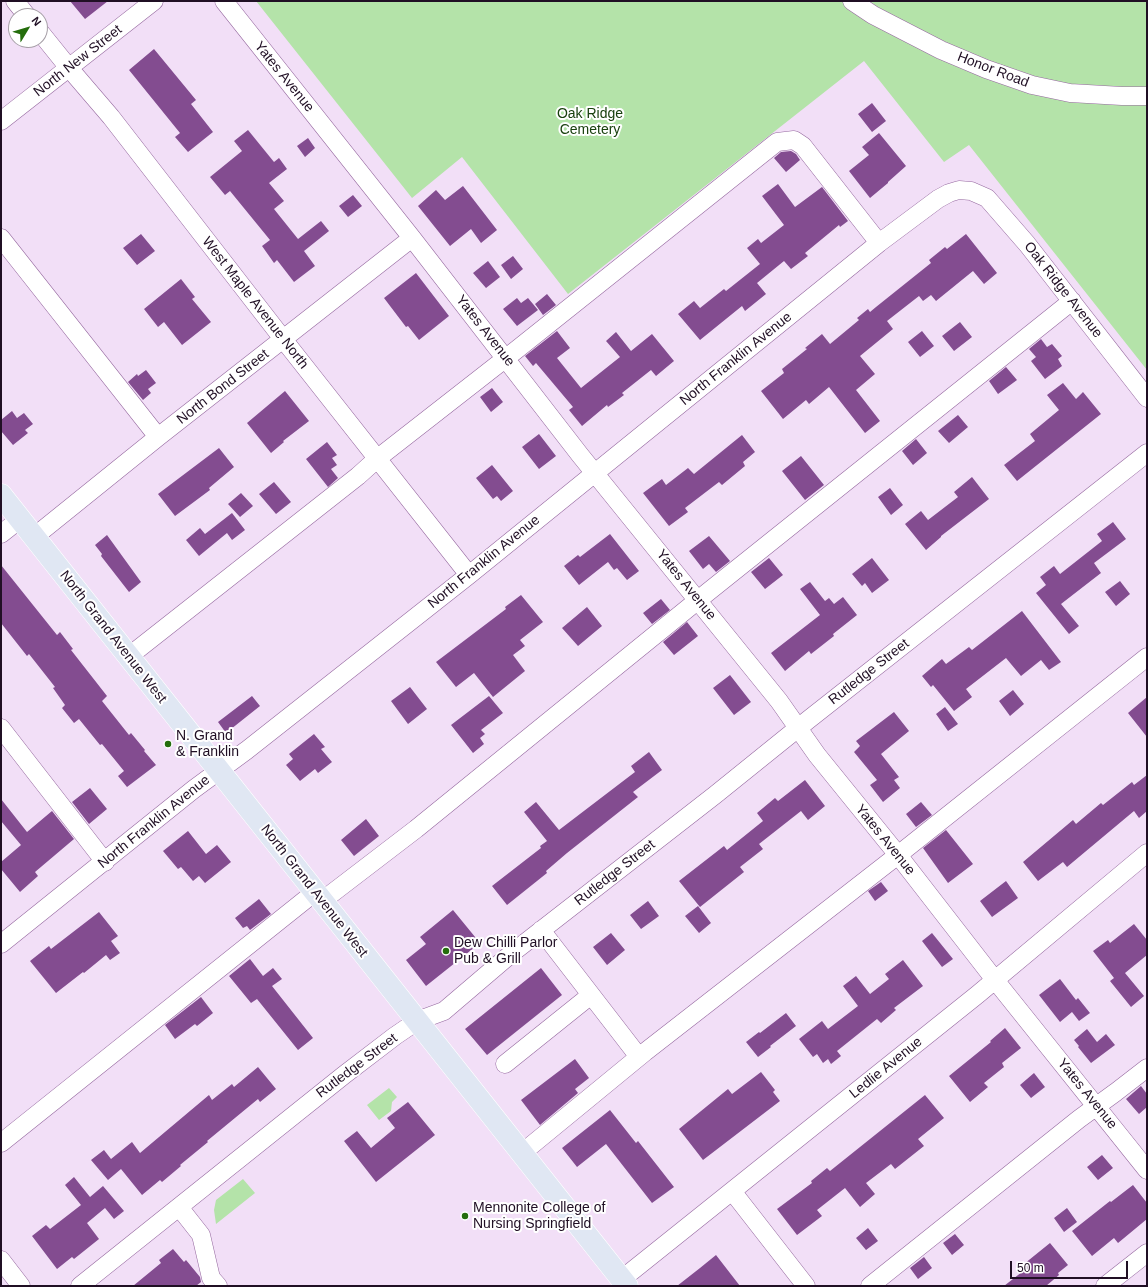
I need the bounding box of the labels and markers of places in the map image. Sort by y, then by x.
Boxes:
place label: N. Grand & Franklin [176,728,239,760]
marker: N. Grand & Franklin [163,739,173,749]
place label: Dew Chilli Parlor Pub & Grill [454,935,557,968]
marker: Dew Chilli Parlor Pub & Grill [441,946,451,956]
place label: Mennonite College of Nursing Springfield [473,1200,605,1232]
marker: Mennonite College of Nursing Springfield [460,1211,470,1221]

